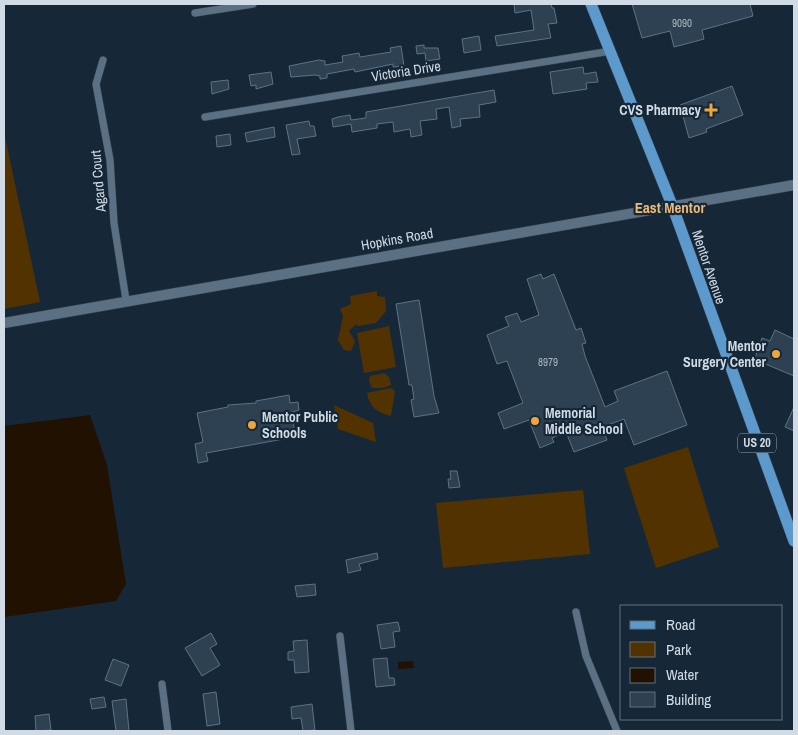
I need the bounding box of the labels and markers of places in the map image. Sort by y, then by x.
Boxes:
place label: CVS Pharmacy [619,101,702,119]
marker: CVS Pharmacy [705,104,717,116]
place label: Mentor Surgery Center [683,337,767,371]
marker: Mentor Surgery Center [770,348,782,360]
place label: Memorial Middle School [545,404,623,438]
place label: Mentor Public Schools [262,408,338,442]
marker: Memorial Middle School [529,415,541,427]
marker: Mentor Public Schools [246,419,258,431]

